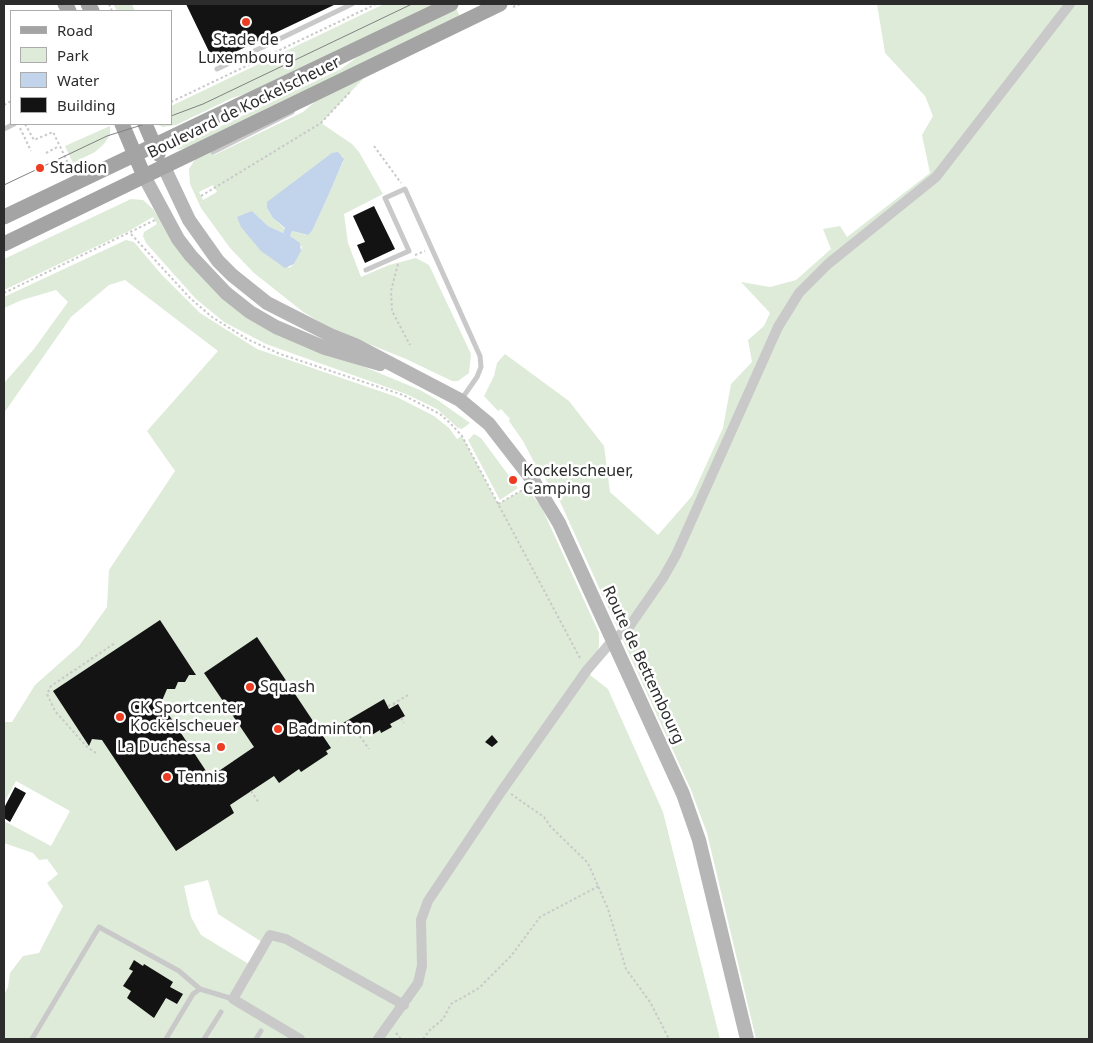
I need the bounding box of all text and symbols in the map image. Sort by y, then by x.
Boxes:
legend [10,10,172,125]
marker: Stade de Luxembourg [240,16,252,28]
text: Road [57,20,93,40]
place label: Stade de Luxembourg [198,30,294,68]
text: Park [57,45,89,65]
street label: Boulevard de Kockelscheuer [145,53,343,163]
text: Water [57,70,99,90]
text: Building [57,95,115,115]
place label: Stadion [50,158,107,178]
marker: Stadion [34,162,46,174]
place label: Kockelscheuer, Camping [523,461,633,499]
marker: Kockelscheuer, Camping [507,474,519,486]
street label: Route de Bettembourg [598,583,688,747]
place label: Squash [260,677,315,697]
marker: Squash [244,681,256,693]
place label: CK Sportcenter Kockelscheuer [130,698,243,736]
marker: CK Sportcenter Kockelscheuer [114,711,126,723]
place label: Badminton [288,719,372,739]
marker: Badminton [272,723,284,735]
place label: La Duchessa [117,737,211,757]
marker: La Duchessa [215,741,227,753]
place label: Tennis [177,767,225,787]
marker: Tennis [161,771,173,783]

